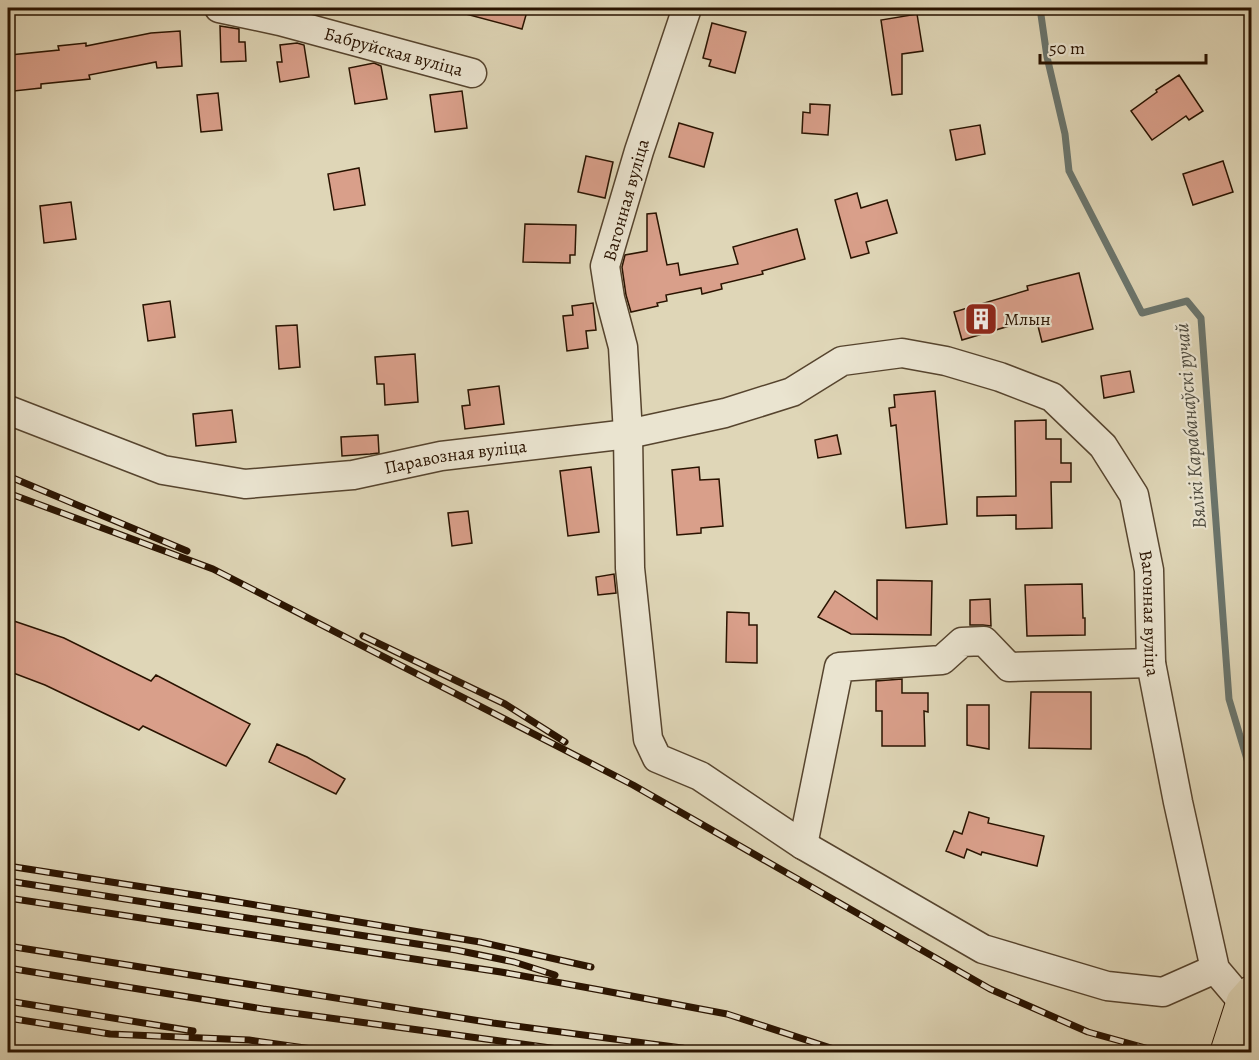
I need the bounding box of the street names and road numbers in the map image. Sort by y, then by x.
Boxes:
street label: Бабруйская вуліца [321,21,466,82]
street label: Вагонная вуліца [597,135,655,264]
street label: Паравозная вуліца [382,434,529,480]
street label: Вагонная вуліца [1133,548,1165,679]

